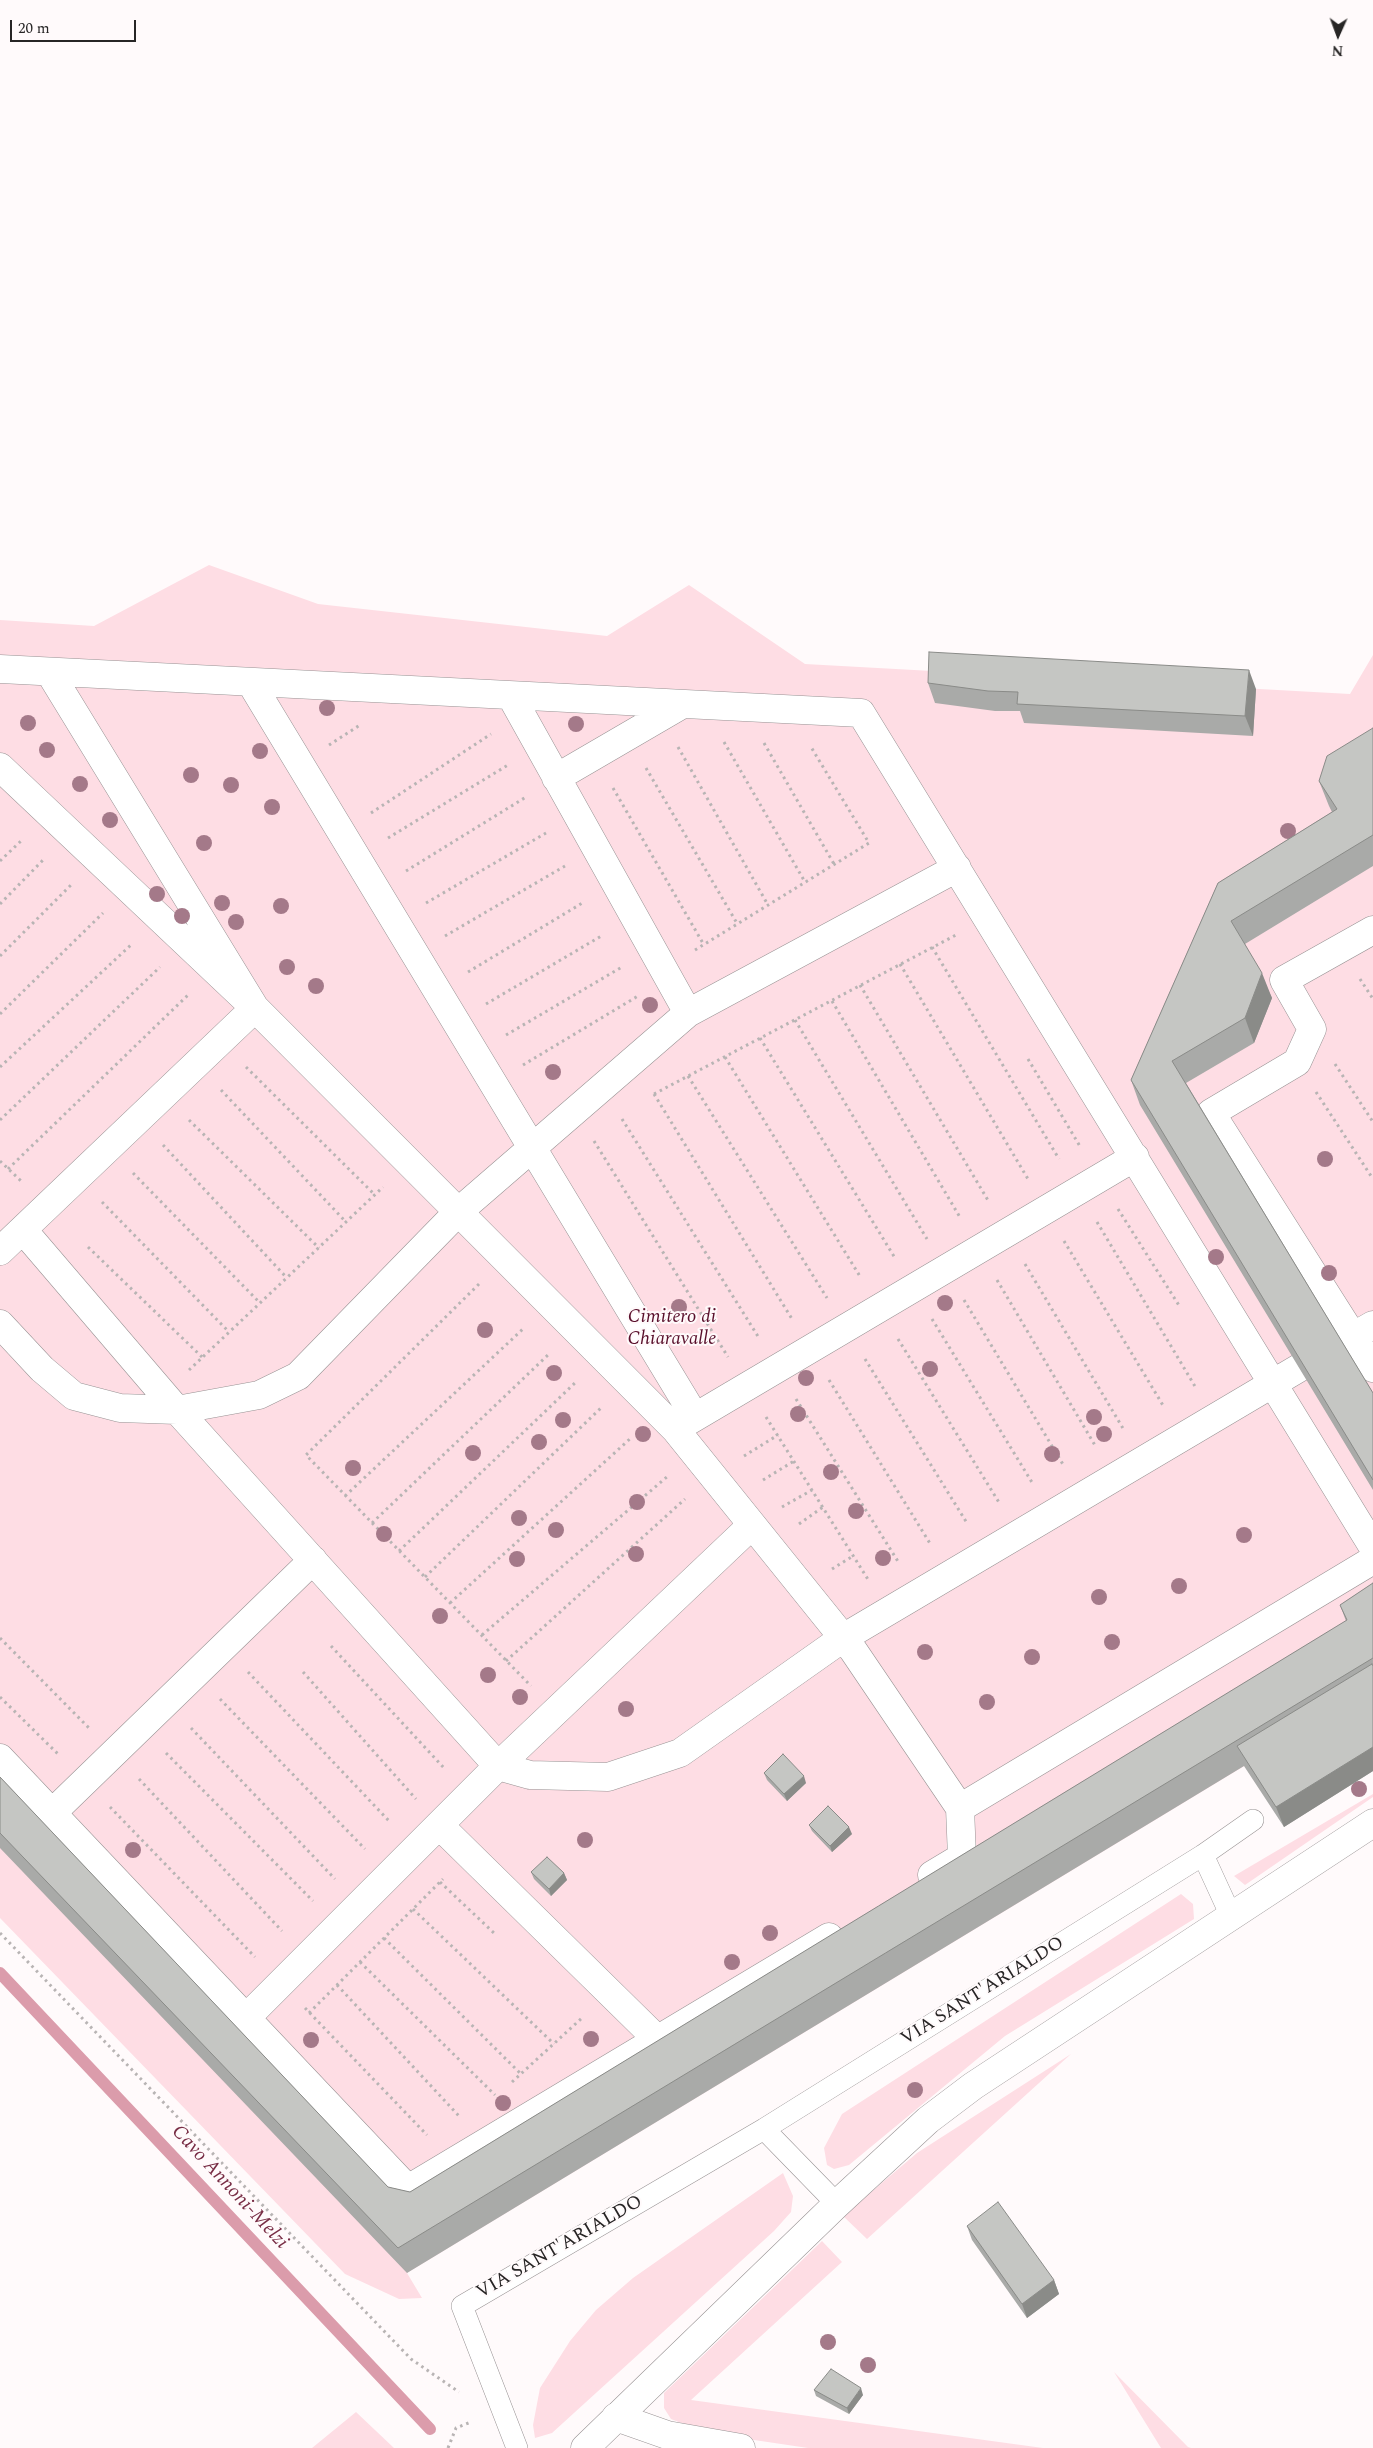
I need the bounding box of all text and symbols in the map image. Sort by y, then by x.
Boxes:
scale bar [12,10,139,42]
north arrow [1313,10,1363,60]
text: 20 m [18,17,50,40]
text: N [1331,40,1344,61]
park label: Cimitero di Chiaravalle [627,1307,717,1351]
street label: VIA SANT'ARIALDO [897,1933,1069,2051]
water label: Cavo Annoni-Melzi [165,2121,293,2255]
street label: VIA SANT'ARIALDO [473,2191,647,2305]

